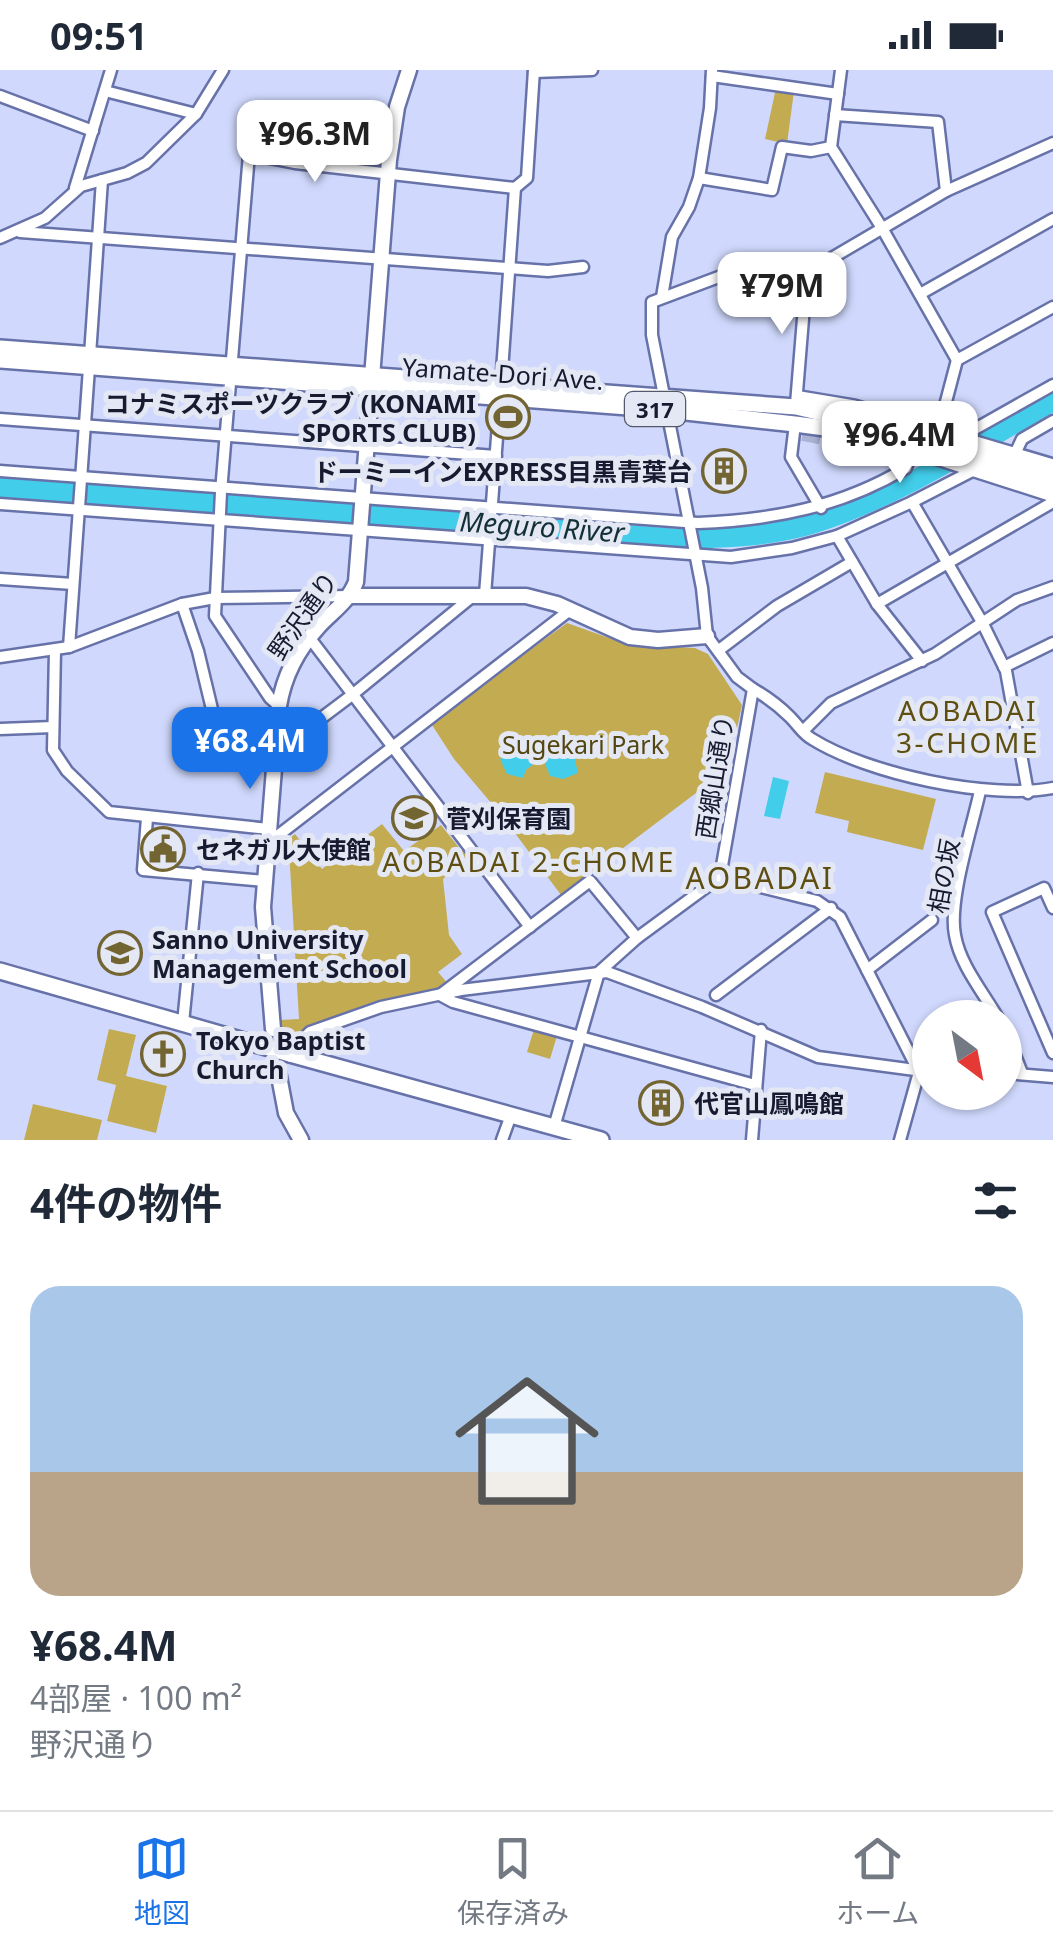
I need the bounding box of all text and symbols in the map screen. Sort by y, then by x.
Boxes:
text: 09:51 [50,9,148,61]
pin: ¥96.3M [234,100,396,185]
text: ¥96.3M [259,111,371,154]
pin: ¥79M [723,252,841,337]
text: ¥79M [739,263,825,306]
street label: Yamate-Dori Ave. [401,349,605,397]
place label: コナミスポーツクラブ (KONAMI SPORTS CLUB) [105,386,476,449]
road number: 317 [625,392,685,426]
sports icon: コナミスポーツクラブ (KONAMI SPORTS CLUB) [485,394,531,440]
pin: ¥96.4M [819,401,981,486]
text: ¥96.4M [844,412,956,455]
building icon: ドーミーインEXPRESS目黒青葉台 [701,448,747,494]
place label: ドーミーインEXPRESS目黒青葉台 [313,454,692,488]
water label: Meguro River [458,501,627,551]
street label: 野沢通り [259,564,345,666]
district label: AOBADAI 3-CHOME [896,691,1040,761]
pin: ¥68.4M [169,707,331,792]
street label: 西郷山通り [687,713,741,841]
text: ¥68.4M [194,718,306,761]
park label: Sugekari Park [502,727,665,761]
school or university icon: 菅刈保育園 [391,795,437,841]
place label: 菅刈保育園 [446,801,571,835]
public building icon: セネガル大使館 [140,826,186,872]
place label: セネガル大使館 [196,832,371,866]
street label: 相の坂 [920,836,966,916]
district label: AOBADAI 2-CHOME [382,842,676,880]
district label: AOBADAI [686,857,834,898]
place label: Sanno University Management School [152,922,407,985]
school or university icon: Sanno University Management School [97,930,143,976]
north arrow [912,1000,1022,1110]
map controls [912,1000,1022,1110]
place label: Tokyo Baptist Church [196,1023,365,1086]
church icon: Tokyo Baptist Church [140,1031,186,1077]
building icon: 代官山鳳鳴館 [638,1080,684,1126]
place label: 代官山鳳鳴館 [694,1086,844,1120]
icon: filters [968,1173,1023,1228]
text: 4件の物件 [30,1174,222,1231]
icon: home [437,1351,617,1531]
text: ¥68.4M [30,1616,178,1673]
text: 4部屋 · 100 m² [30,1676,242,1719]
text: 野沢通り [30,1722,158,1765]
tab: 地図 [134,1831,190,1931]
tab: 保存済み [457,1831,569,1931]
tab: ホーム [836,1831,919,1931]

